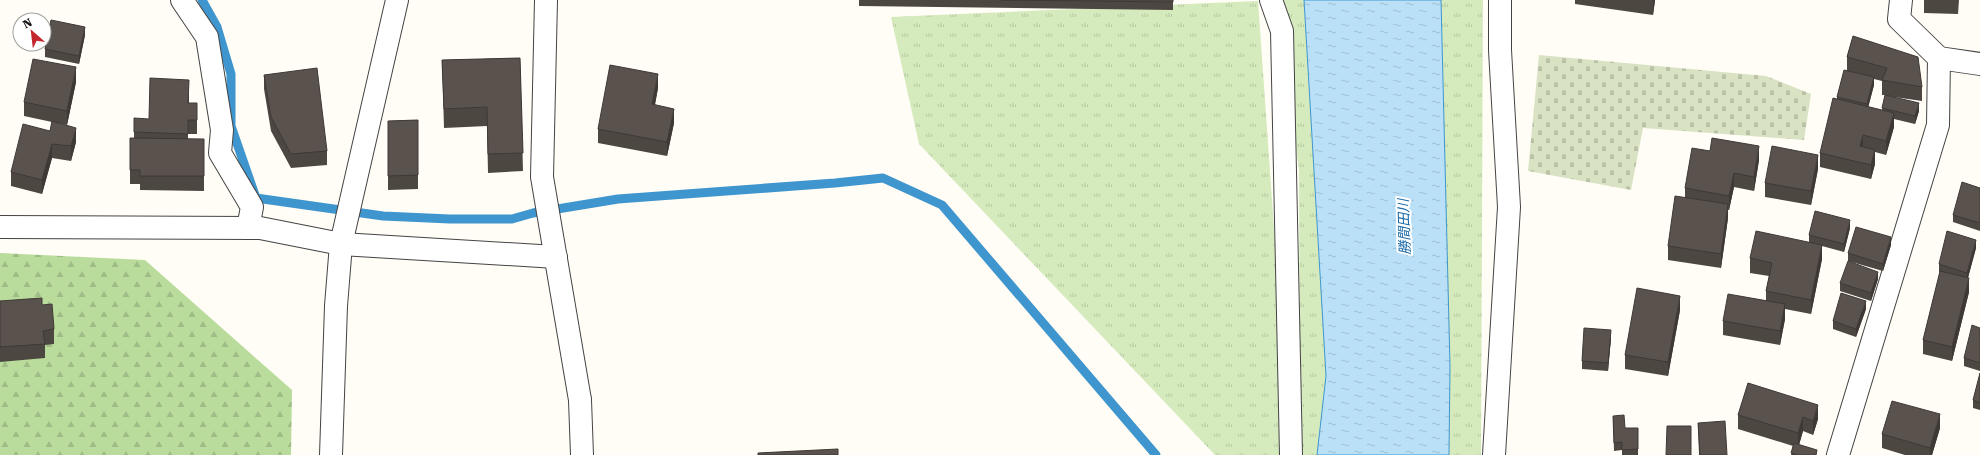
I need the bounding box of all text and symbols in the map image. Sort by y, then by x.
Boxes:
north arrow [12,12,52,52]
text: N [21,16,35,31]
water label: 勝間田川 [1395,197,1413,255]

